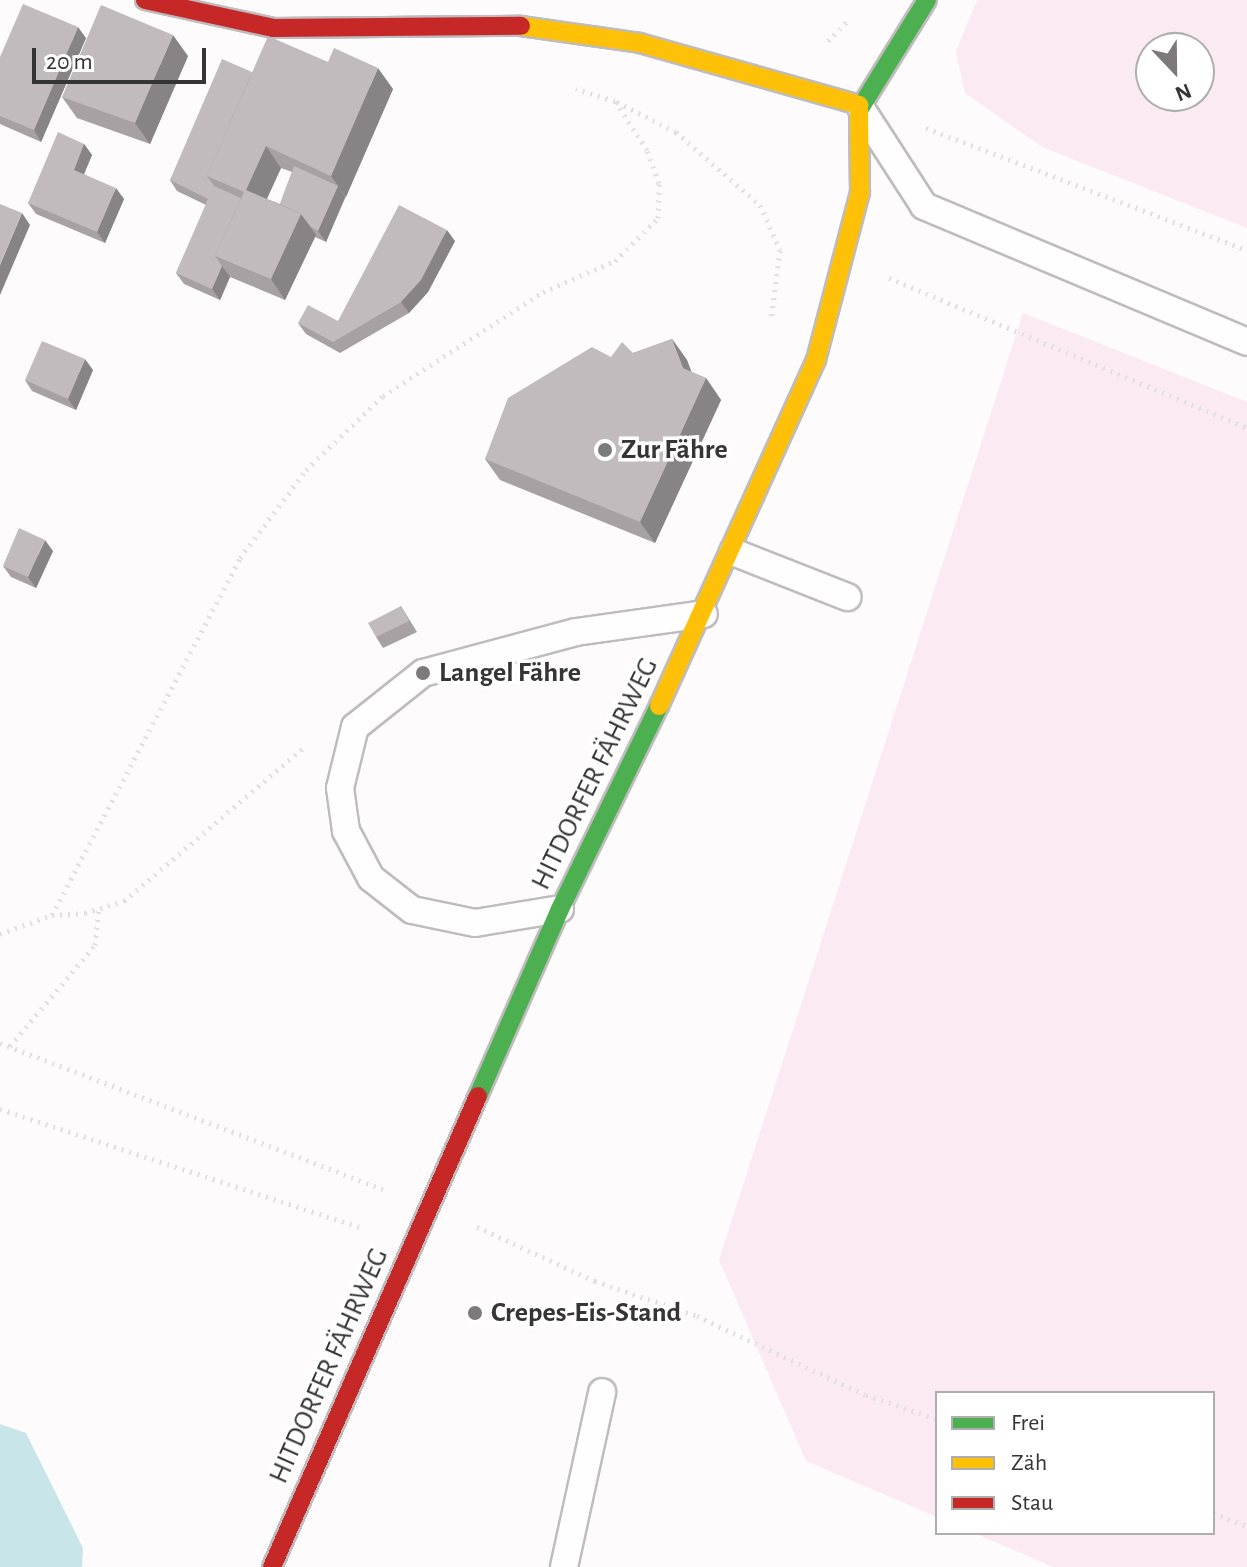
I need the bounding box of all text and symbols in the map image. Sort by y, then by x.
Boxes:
scale bar [36,32,210,82]
north arrow [1135,32,1215,112]
text: 20 m [46,50,93,74]
text: N [1172,79,1194,105]
place label: Zur Fähre [621,433,728,467]
marker: Zur Fähre [596,441,614,459]
street label: HITDORFER FÄHRWEG [524,653,666,895]
place label: Langel Fähre [439,656,581,690]
marker: Langel Fähre [414,664,432,682]
street label: HITDORFER FÄHRWEG [262,1243,396,1489]
place label: Crepes-Eis-Stand [491,1296,681,1330]
marker: Crepes-Eis-Stand [466,1304,484,1322]
legend [935,1391,1215,1535]
text: Frei [1011,1411,1045,1435]
text: Zäh [1011,1451,1047,1475]
text: Stau [1011,1491,1053,1515]

